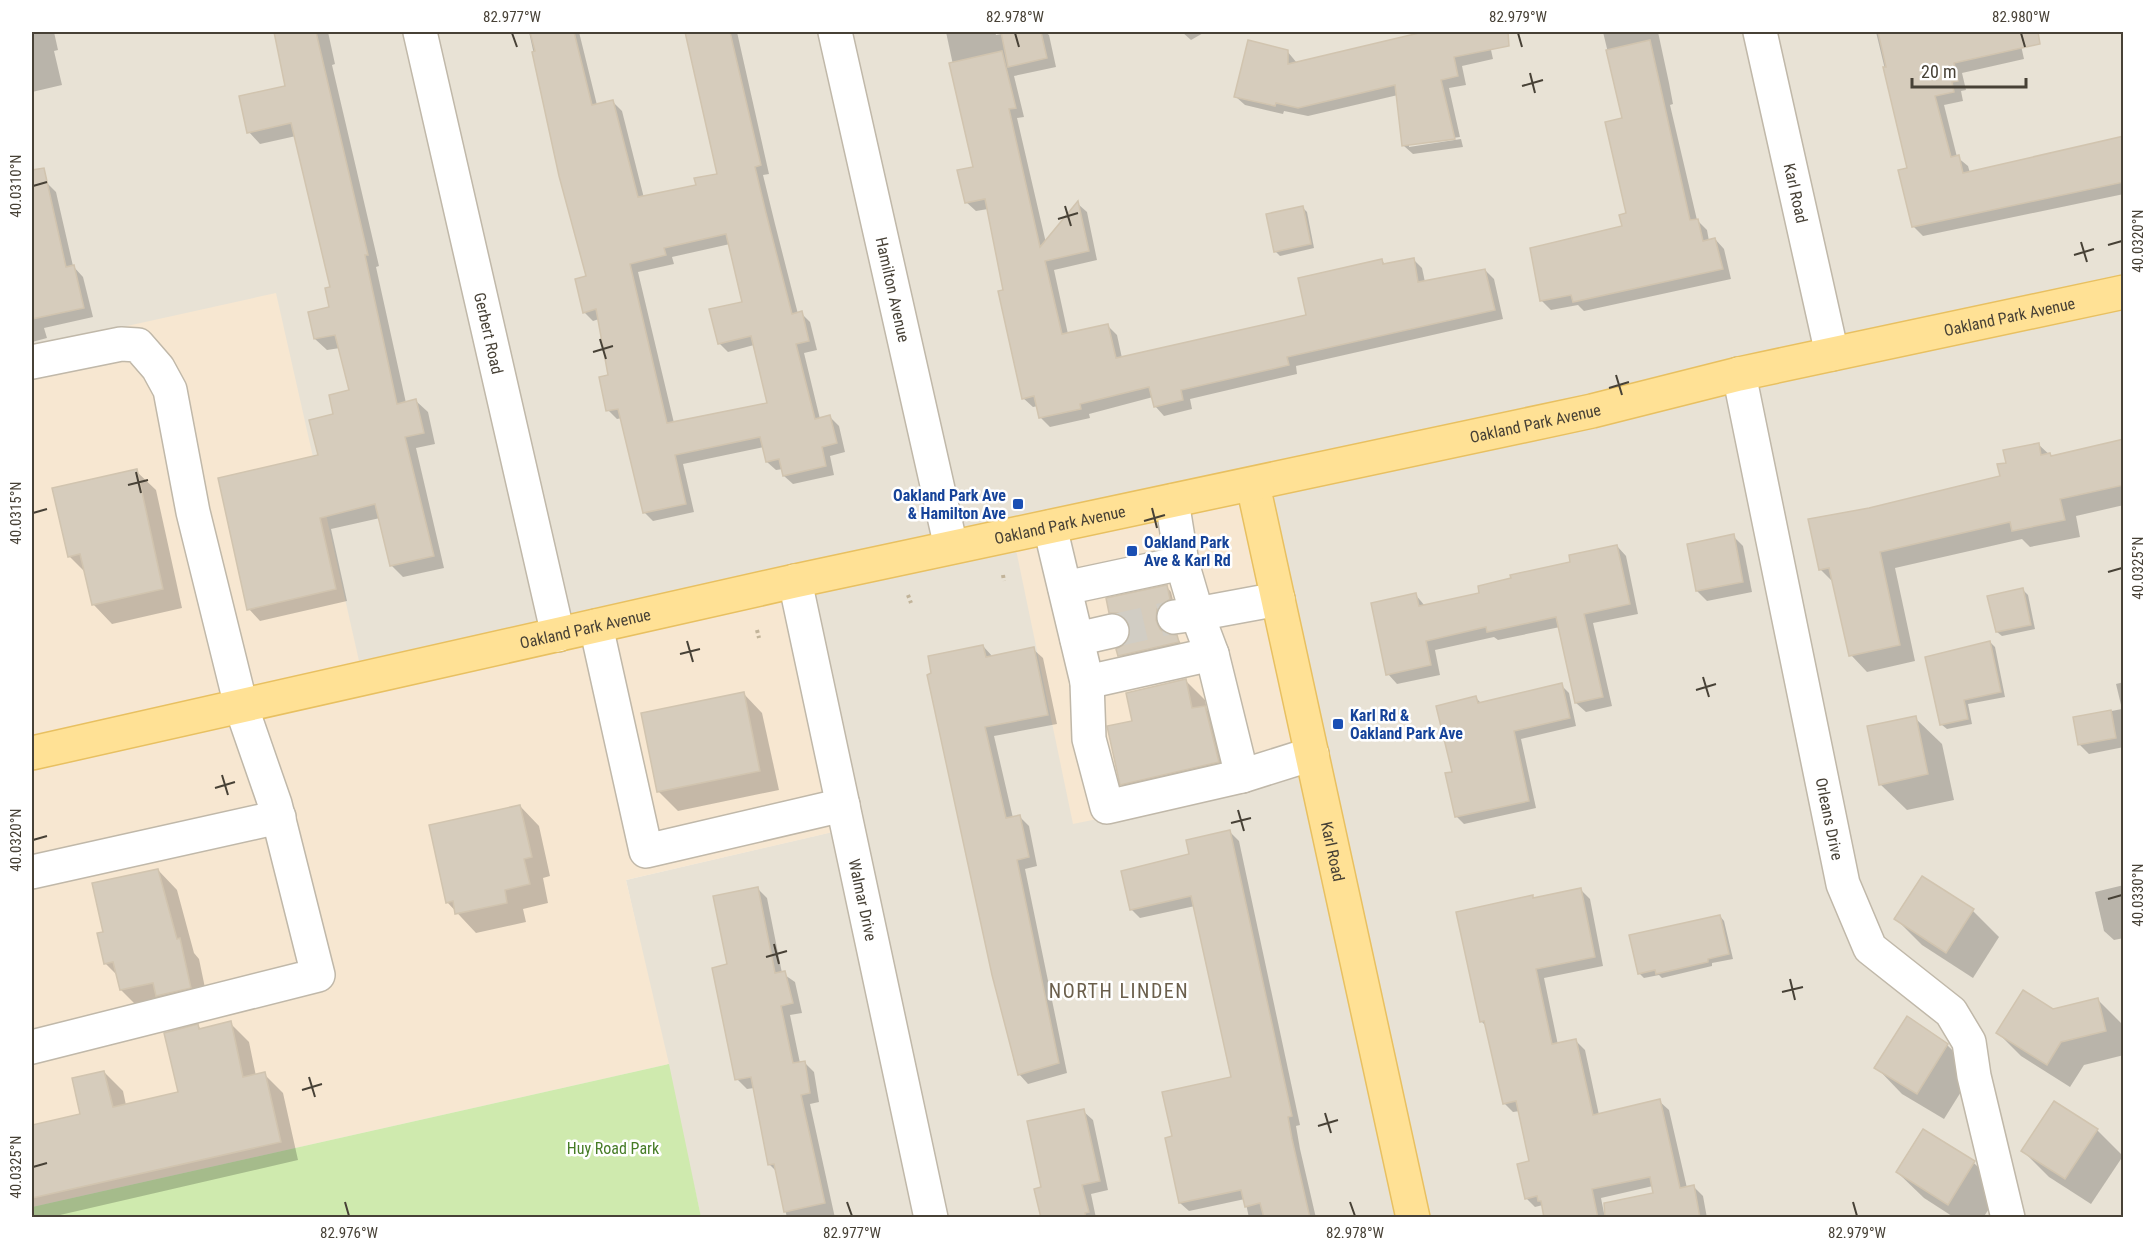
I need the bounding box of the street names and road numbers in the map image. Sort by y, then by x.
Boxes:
street label: Karl Road [1780,161,1812,225]
street label: Hamilton Avenue [872,235,914,344]
street label: Gerbert Road [470,291,507,376]
street label: Oakland Park Avenue [1942,293,2077,340]
street label: Oakland Park Avenue [1468,400,1603,446]
street label: Oakland Park Avenue [993,501,1127,548]
street label: Oakland Park Avenue [518,604,652,652]
street label: Orleans Drive [1812,776,1847,862]
street label: Karl Road [1317,820,1349,883]
street label: Walmar Drive [845,857,881,943]

